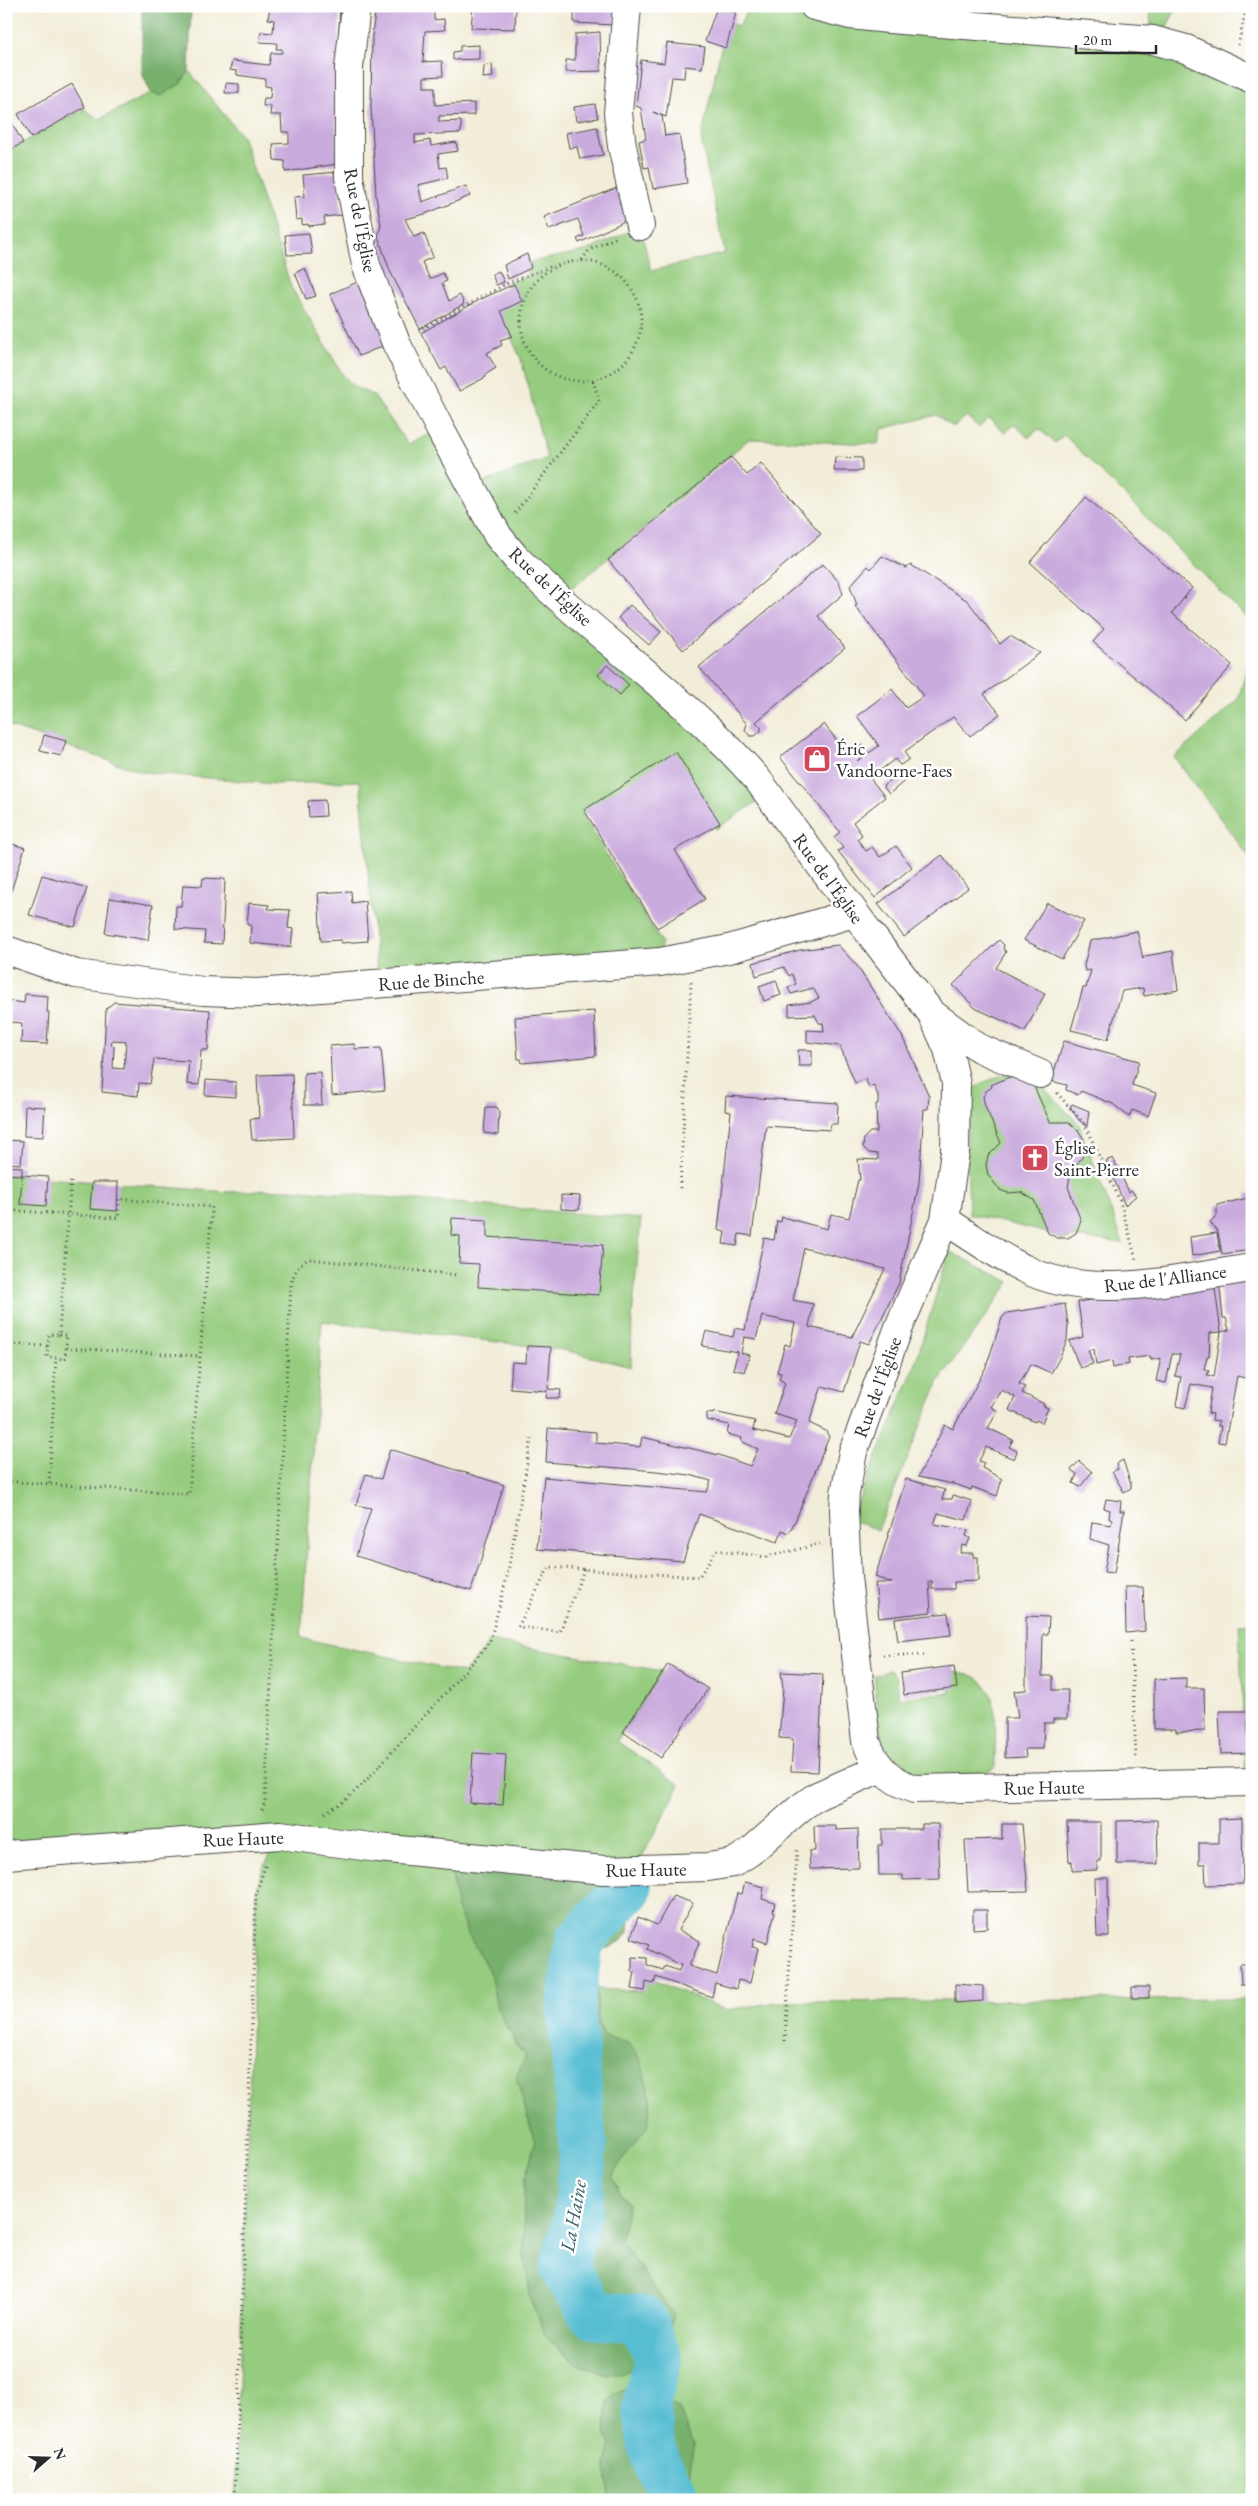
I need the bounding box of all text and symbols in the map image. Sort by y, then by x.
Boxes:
scale bar [1076,22,1156,54]
text: 20 m [1083,30,1112,49]
street label: Rue de l'Église [338,166,383,274]
street label: Rue de l'Église [503,541,598,632]
place label: Éric Vandoorne-Faes [836,736,952,783]
shop icon: Éric Vandoorne-Faes [802,744,832,774]
street label: Rue de l'Église [787,828,870,928]
street label: Rue de Binche [377,964,485,997]
place label: Église Saint-Pierre [1054,1135,1139,1182]
church icon: Église Saint-Pierre [1020,1143,1050,1173]
street label: Rue de l'Alliance [1102,1259,1228,1298]
street label: Rue de l'Église [848,1333,907,1441]
street label: Rue Haute [1003,1774,1085,1801]
street label: Rue Haute [202,1825,284,1852]
street label: Rue Haute [605,1856,687,1883]
water label: La Haine [554,2178,592,2255]
north arrow [22,2434,72,2484]
text: N [50,2445,71,2463]

